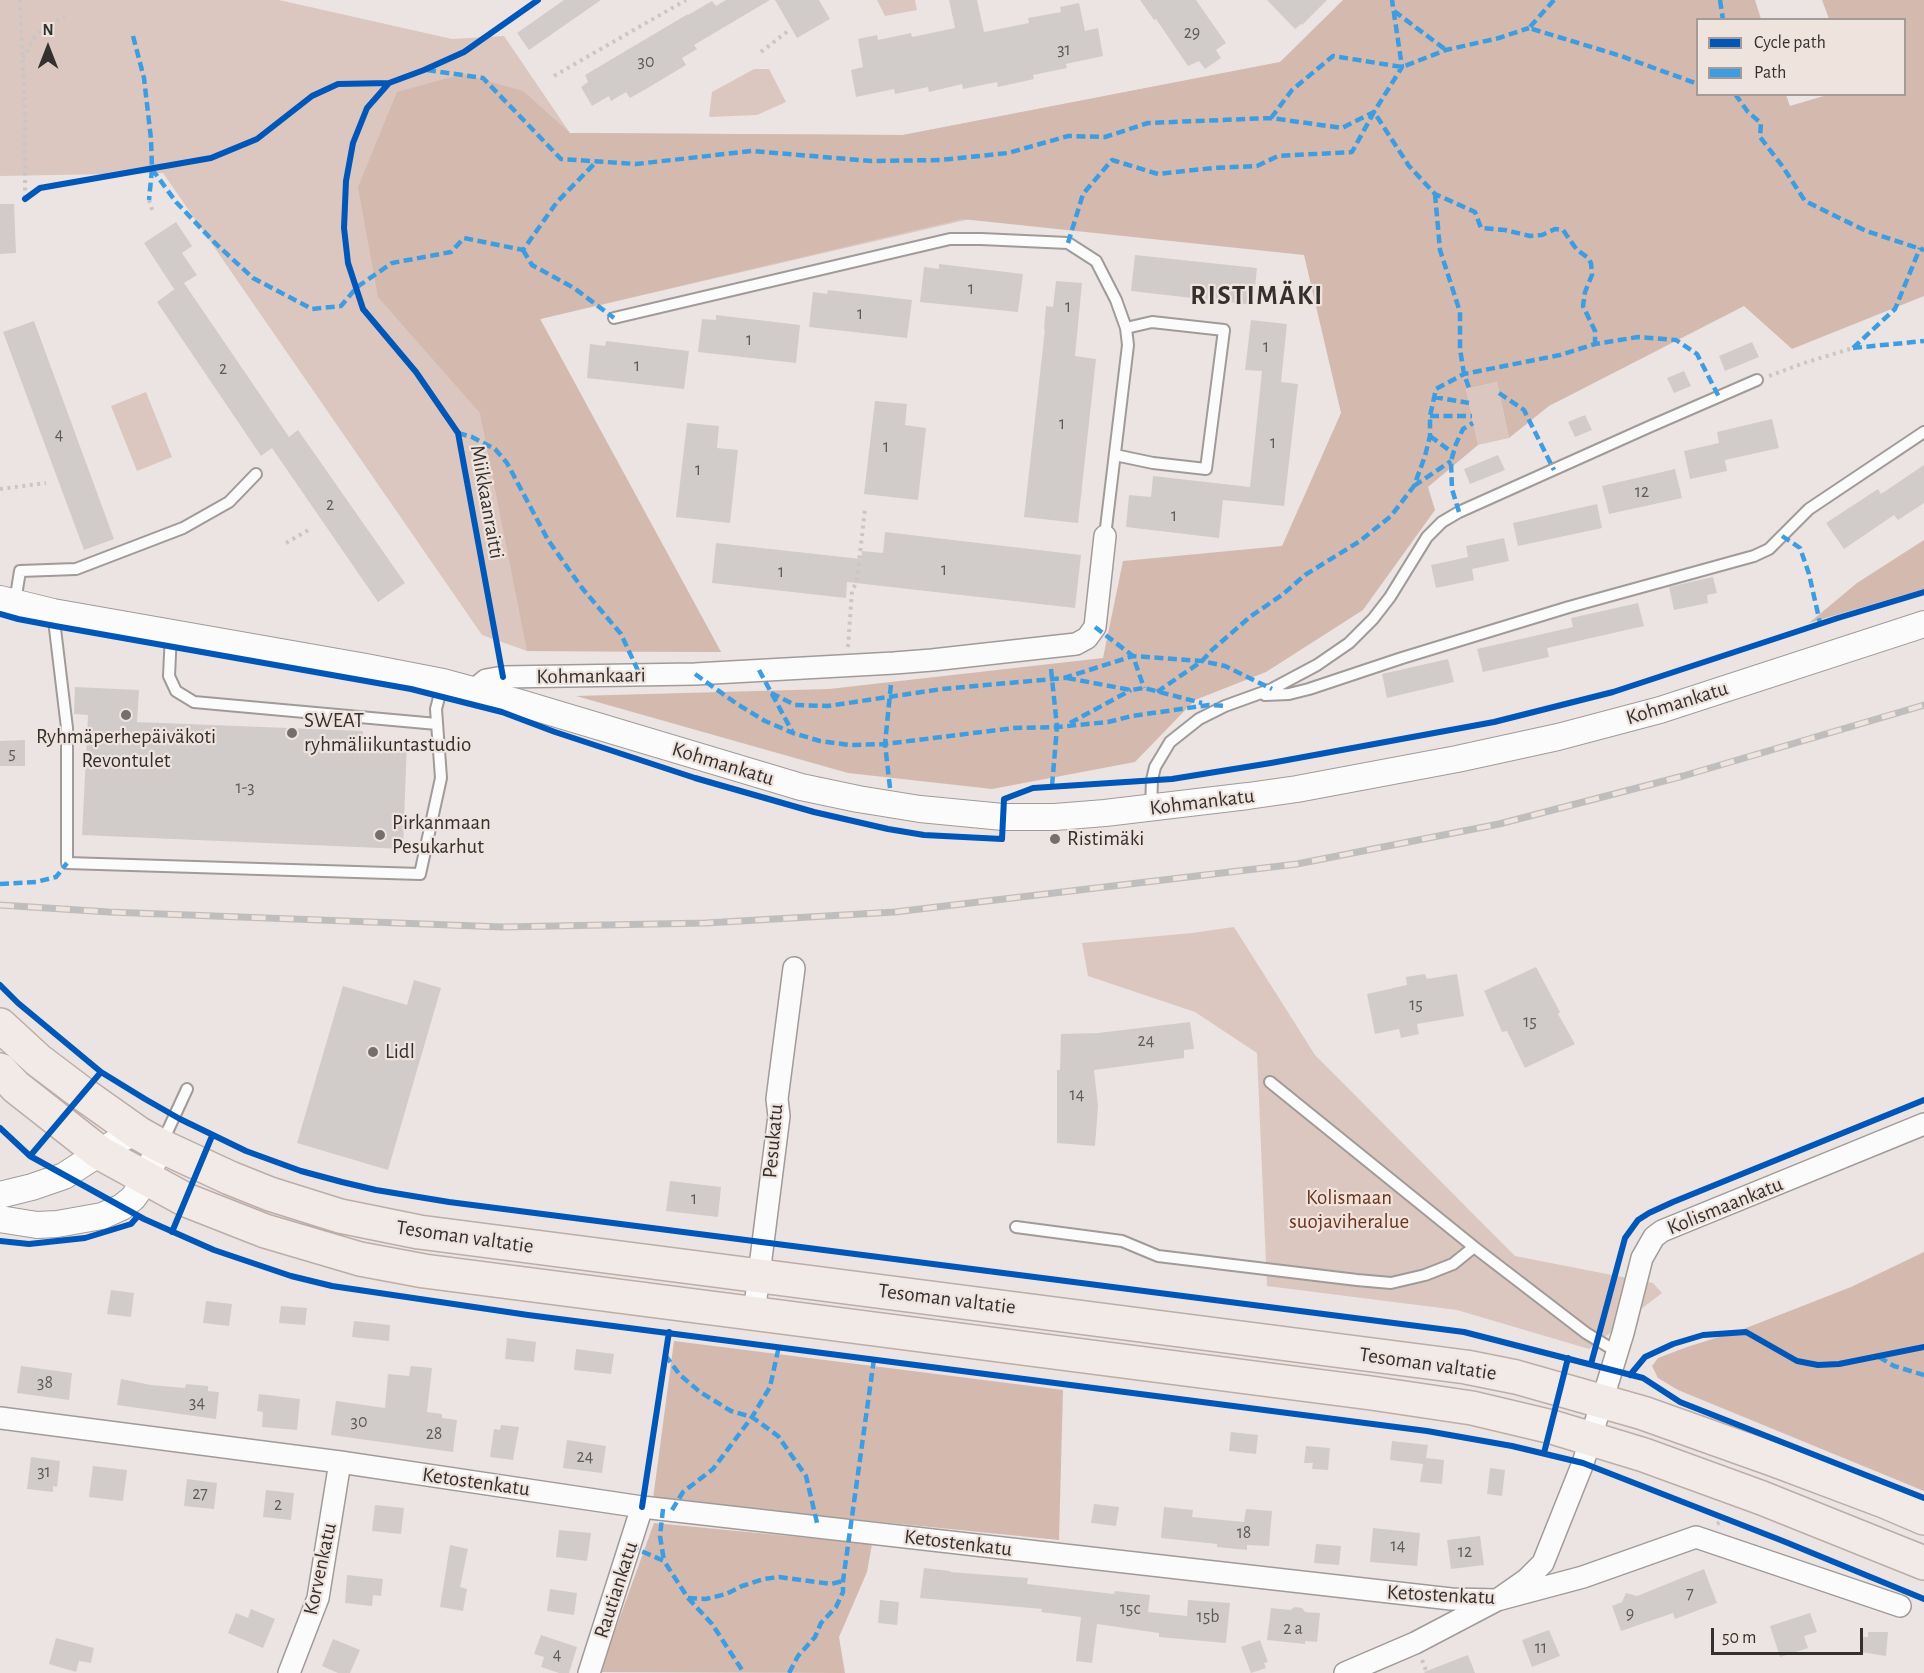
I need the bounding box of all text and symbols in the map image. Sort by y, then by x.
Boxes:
north arrow [18,18,78,78]
legend [1696,18,1906,96]
text: N [42,22,54,38]
house number: 29 [1184,22,1200,44]
text: Cycle path [1754,34,1826,52]
house number: 31 [1057,39,1071,61]
house number: 30 [638,51,654,73]
text: Path [1754,64,1786,82]
house number: 1 [968,278,974,300]
district label: RISTIMÄKI [1190,280,1324,312]
house number: 1 [1065,296,1071,318]
house number: 1 [857,303,863,325]
house number: 1 [746,329,752,351]
house number: 1 [1263,336,1269,358]
house number: 1 [634,355,640,377]
house number: 2 [219,358,227,380]
house number: 1 [1059,413,1065,435]
house number: 4 [55,424,63,446]
house number: 1 [1270,432,1276,454]
house number: 1 [883,436,889,458]
street label: Miikkaanraitti [465,443,509,561]
house number: 1 [695,459,701,481]
house number: 12 [1635,481,1649,503]
house number: 2 [326,494,334,516]
house number: 1 [1171,505,1177,527]
house number: 1 [941,559,947,581]
house number: 1 [778,561,784,583]
street label: Kohmankaari [536,662,646,690]
street label: Kohmankatu [1623,676,1731,730]
marker: Ryhmäperhepäiväkoti Revontulet [119,708,133,722]
place label: SWEAT ryhmäliikuntastudio [304,708,471,758]
place label: Ryhmäperhepäiväkoti Revontulet [36,724,216,774]
marker: SWEAT ryhmäliikuntastudio [285,726,299,740]
street label: Kohmankatu [669,737,777,791]
house number: 5 [8,743,16,765]
house number: 1-3 [235,777,255,799]
street label: Kohmankatu [1148,783,1256,821]
place label: Pirkanmaan Pesukarhut [392,810,491,860]
place label: Ristimäki [1067,826,1144,852]
marker: Pirkanmaan Pesukarhut [373,828,387,842]
marker: Ristimäki [1048,832,1062,846]
house number: 15 [1409,994,1423,1016]
house number: 15 [1523,1011,1537,1033]
house number: 24 [1138,1030,1154,1052]
place label: Lidl [385,1039,415,1065]
marker: Lidl [366,1045,380,1059]
house number: 14 [1070,1084,1084,1106]
street label: Pesukatu [757,1103,789,1179]
street label: Kolismaankatu [1664,1171,1786,1241]
park label: Kolismaan suojaviheralue [1289,1185,1409,1235]
house number: 1 [691,1188,697,1210]
street label: Tesoman valtatie [395,1215,535,1259]
street label: Tesoman valtatie [877,1278,1017,1320]
street label: Tesoman valtatie [1358,1342,1498,1386]
house number: 38 [37,1372,53,1394]
house number: 34 [189,1392,205,1414]
house number: 30 [351,1411,367,1433]
house number: 28 [426,1423,442,1445]
house number: 24 [577,1446,593,1468]
house number: 31 [37,1461,51,1483]
street label: Ketostenkatu [421,1462,531,1502]
house number: 27 [192,1483,208,1505]
house number: 2 [274,1494,282,1516]
street label: Korvenkatu [298,1521,342,1617]
house number: 18 [1237,1522,1251,1544]
street label: Ketostenkatu [903,1524,1013,1562]
house number: 14 [1391,1535,1405,1557]
street label: Rautiankatu [589,1539,643,1641]
house number: 12 [1458,1541,1472,1563]
street label: Ketostenkatu [1386,1580,1496,1610]
house number: 7 [1686,1583,1694,1605]
house number: 15c [1120,1598,1140,1620]
house number: 9 [1626,1603,1634,1625]
house number: 15b [1197,1606,1219,1628]
scale bar [1714,1616,1866,1654]
house number: 2 a [1283,1618,1303,1640]
text: 50 m [1722,1629,1756,1647]
house number: 11 [1535,1637,1547,1659]
house number: 4 [553,1644,561,1666]

